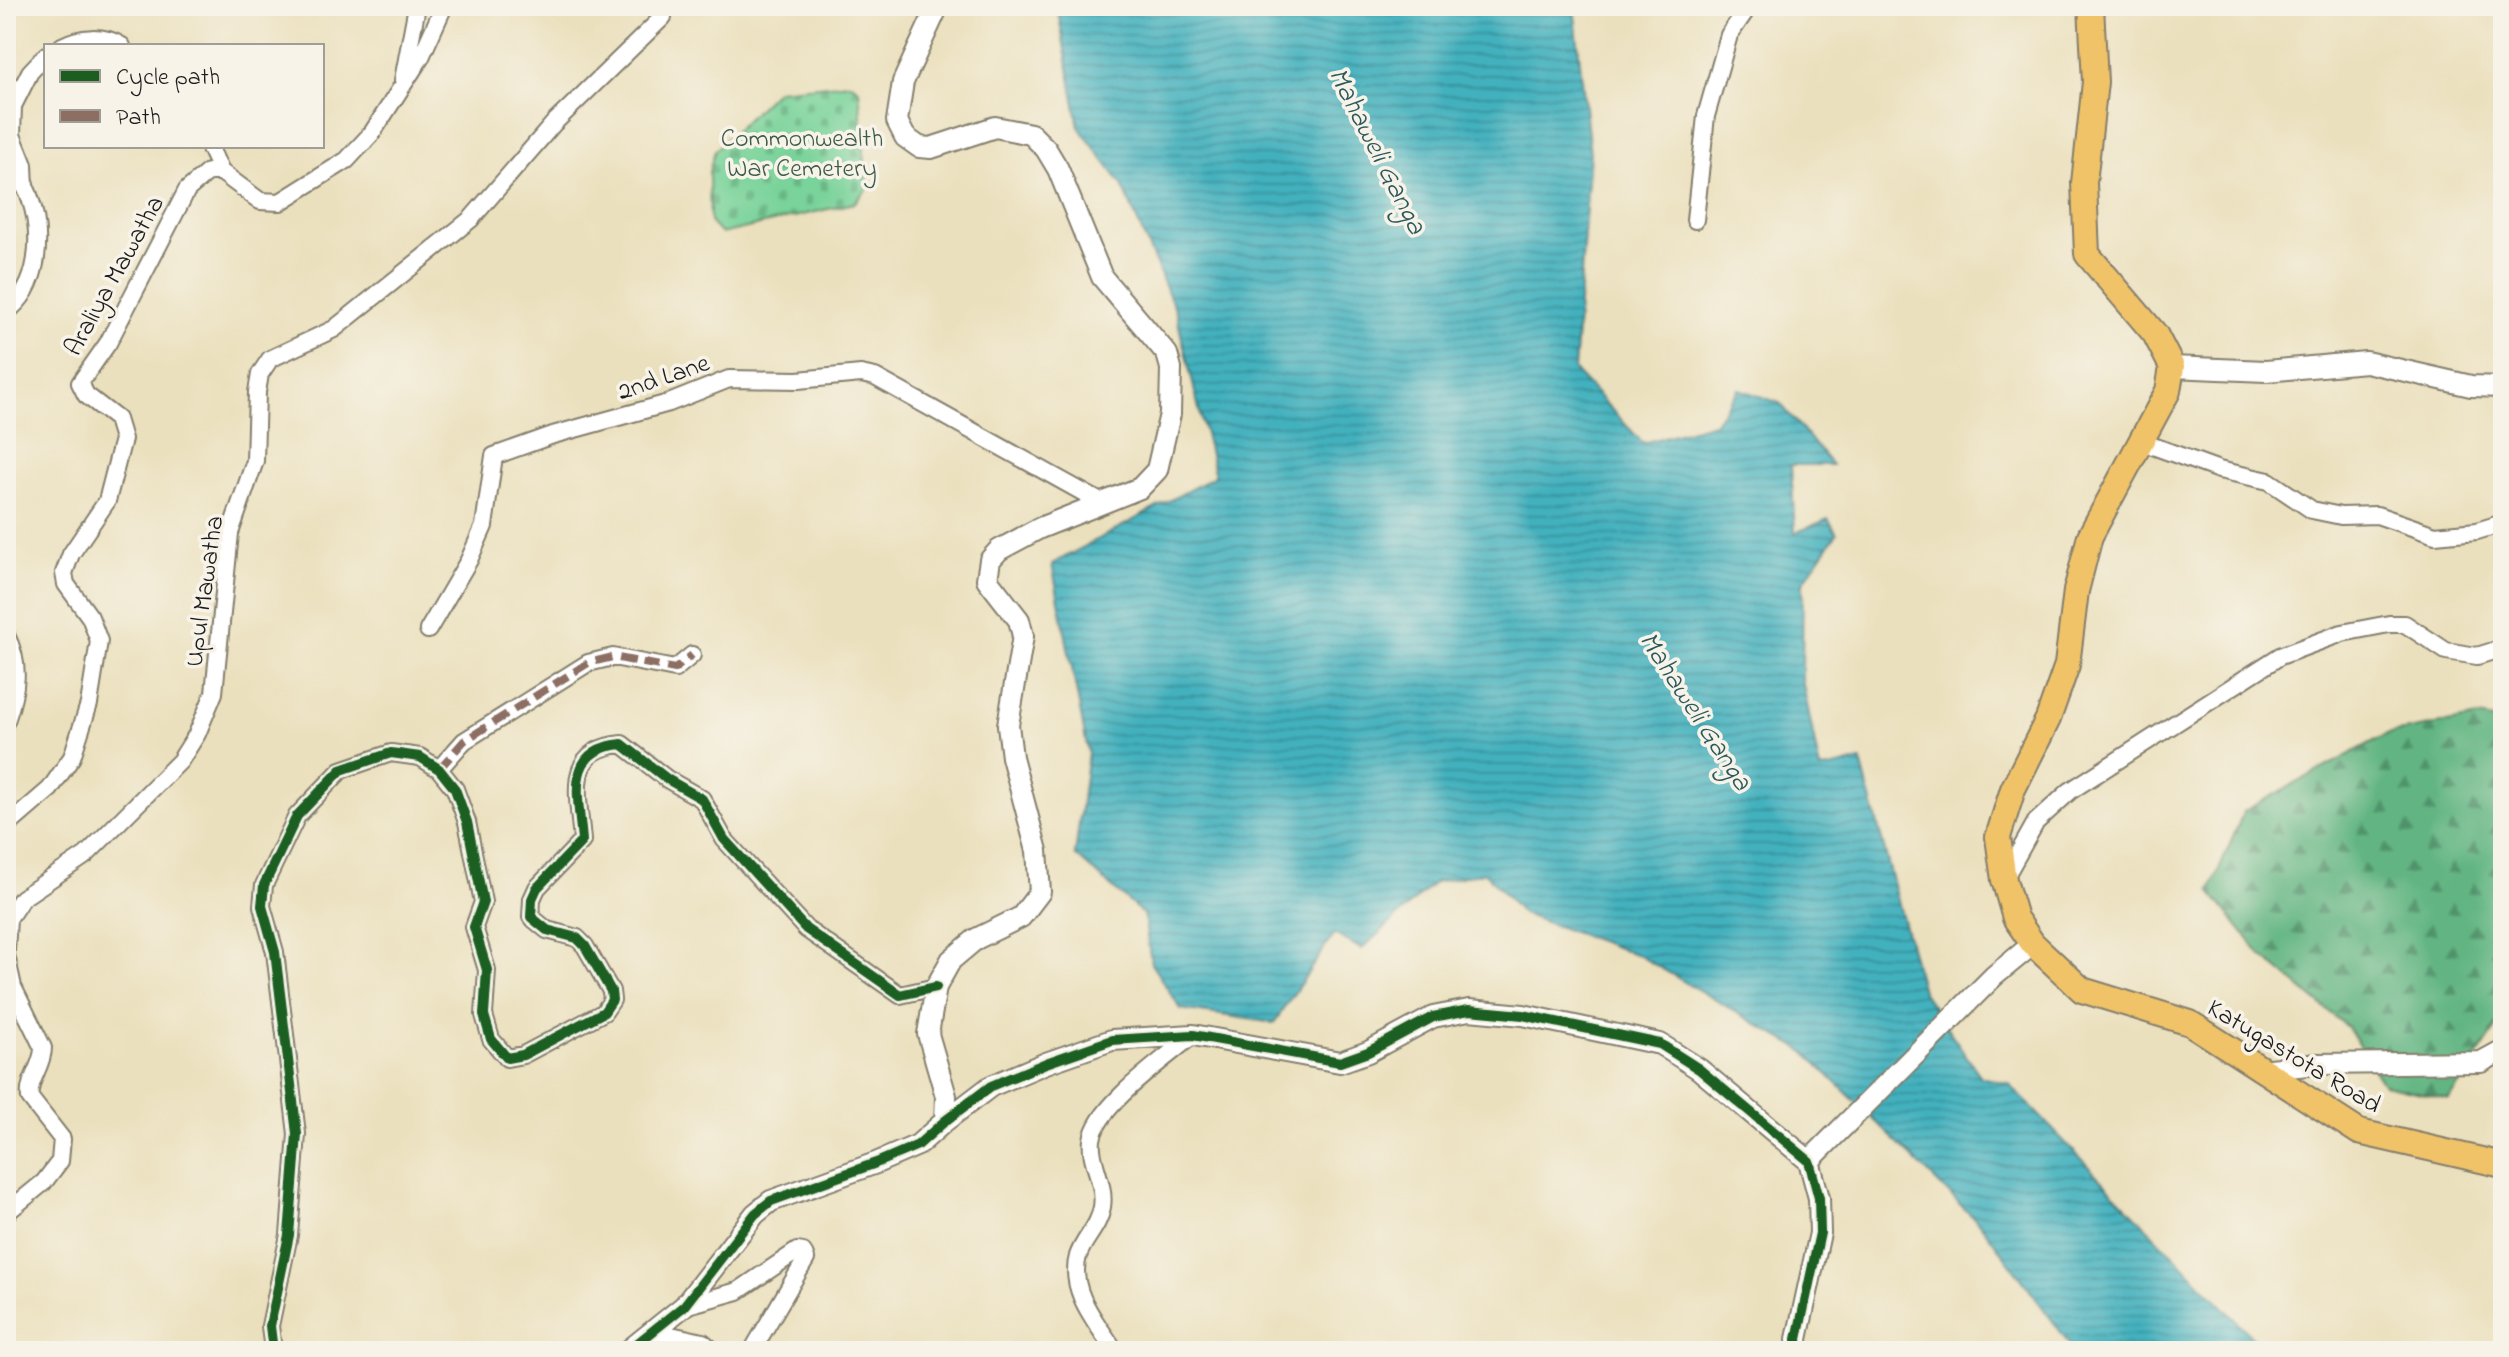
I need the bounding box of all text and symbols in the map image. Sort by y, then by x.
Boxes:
legend [44,44,324,148]
text: Cycle path [116,61,220,97]
water label: Mahaweli Ganga [1316,61,1436,243]
text: Path [116,101,161,136]
park label: Commonwealth War Cemetery [721,121,883,189]
street label: Araliya Mawatha [56,189,175,364]
street label: 2nd Lane [613,345,715,412]
street label: Upul Mawatha [177,513,235,669]
water label: Mahaweli Ganga [1627,624,1761,800]
street label: Katugastota Road [2199,990,2388,1125]

